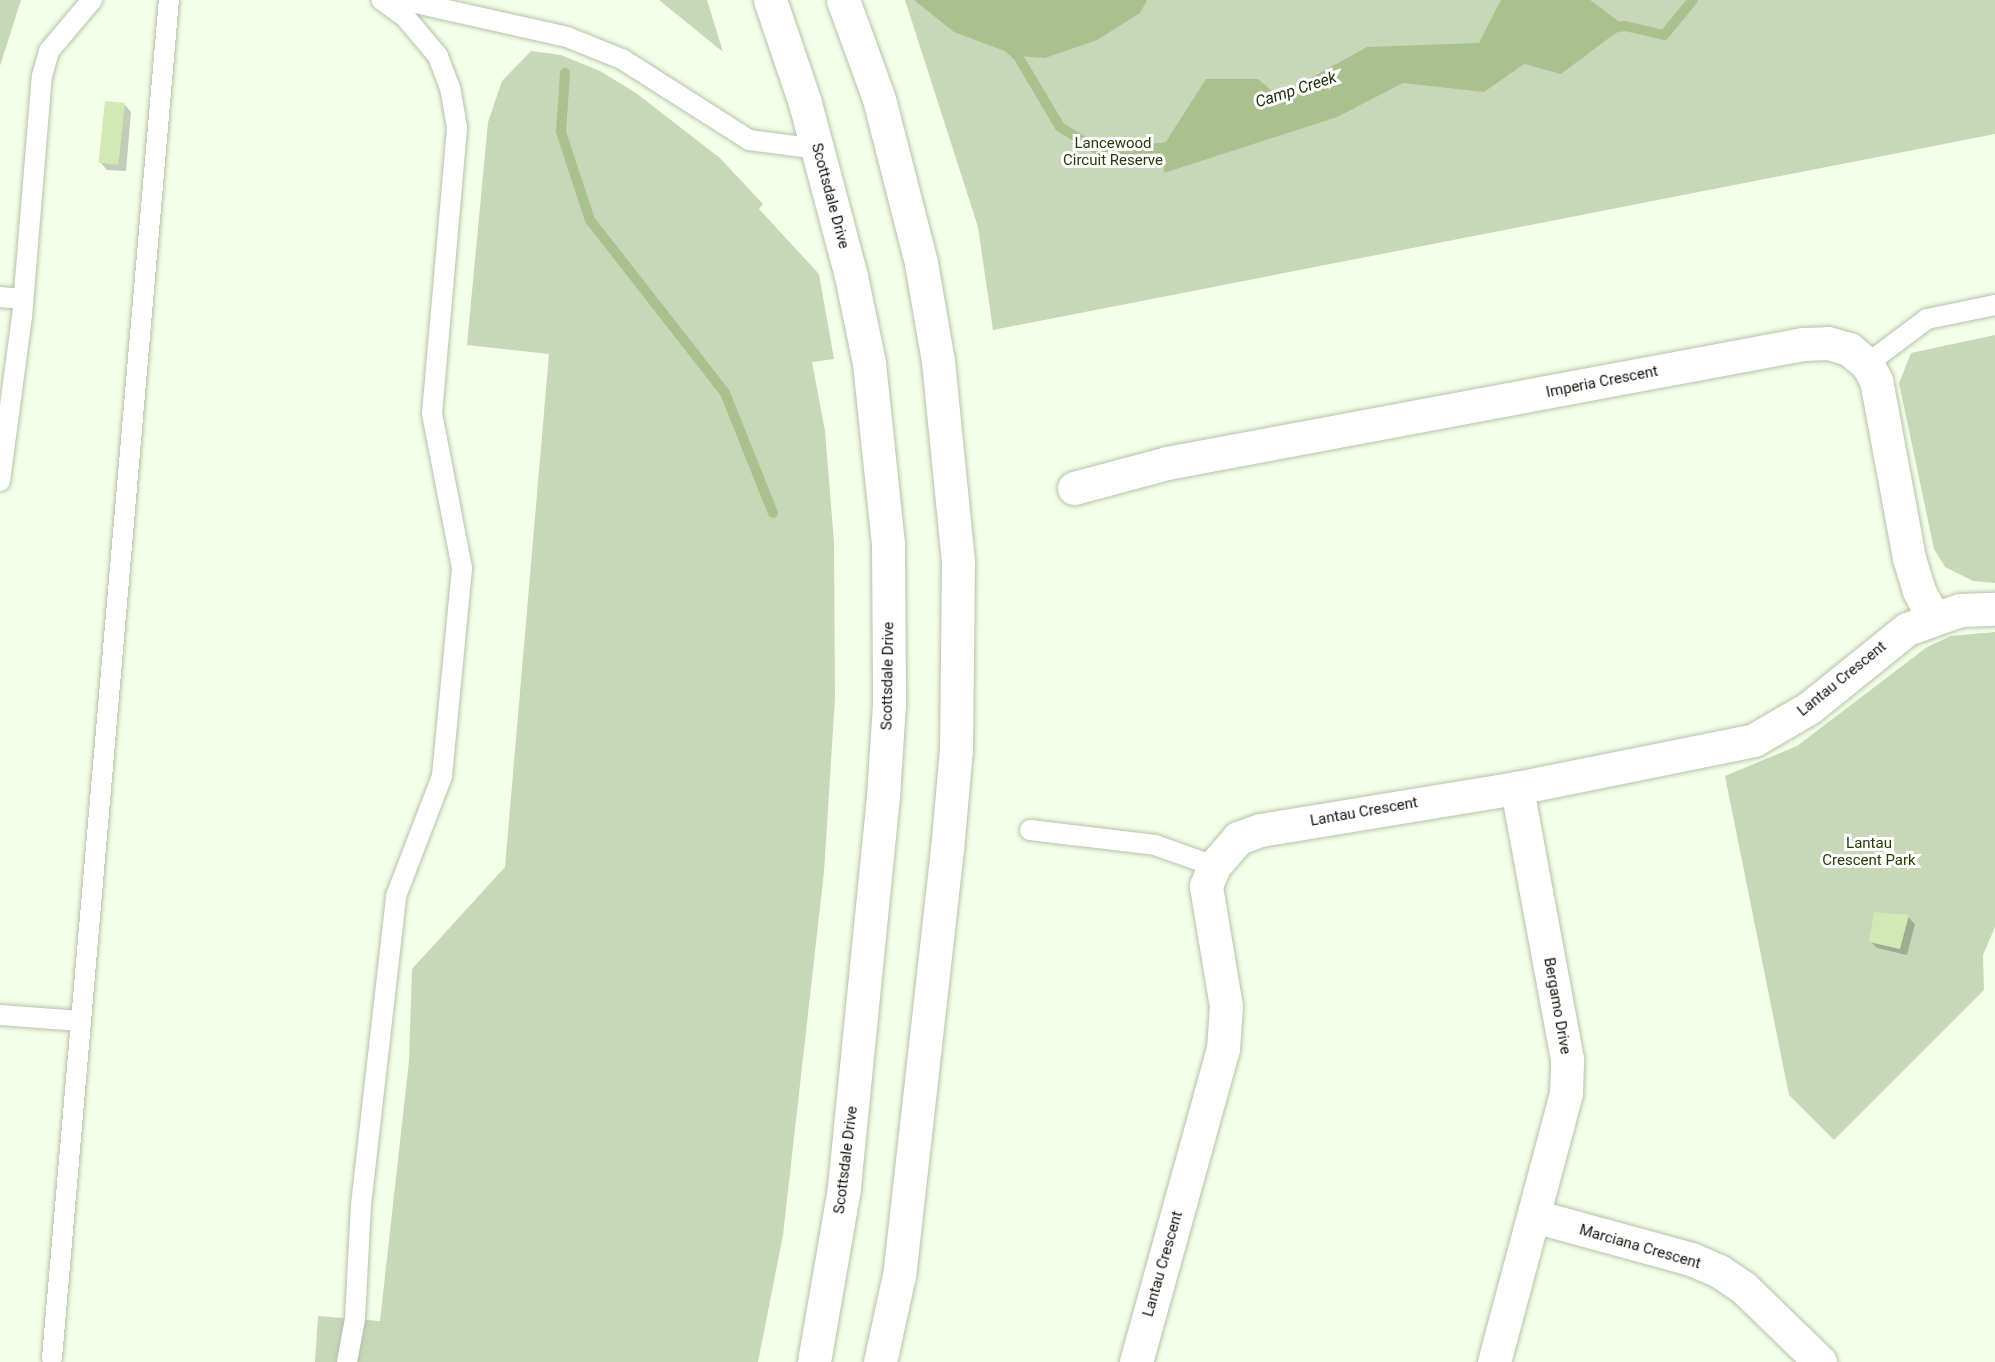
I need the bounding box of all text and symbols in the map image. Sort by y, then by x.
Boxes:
water label: Camp Creek [1253,68,1339,112]
park label: Lancewood Circuit Reserve [1063,134,1163,169]
street label: Scottsdale Drive [807,141,853,251]
street label: Imperia Crescent [1545,362,1659,402]
street label: Scottsdale Drive [878,622,898,730]
street label: Lantau Crescent [1794,638,1890,720]
street label: Lantau Crescent [1309,794,1419,830]
park label: Lantau Crescent Park [1822,834,1916,869]
street label: Bergamo Drive [1540,956,1574,1056]
street label: Scottsdale Drive [830,1105,862,1215]
street label: Lantau Crescent [1139,1209,1187,1319]
street label: Marciana Crescent [1577,1221,1703,1273]

